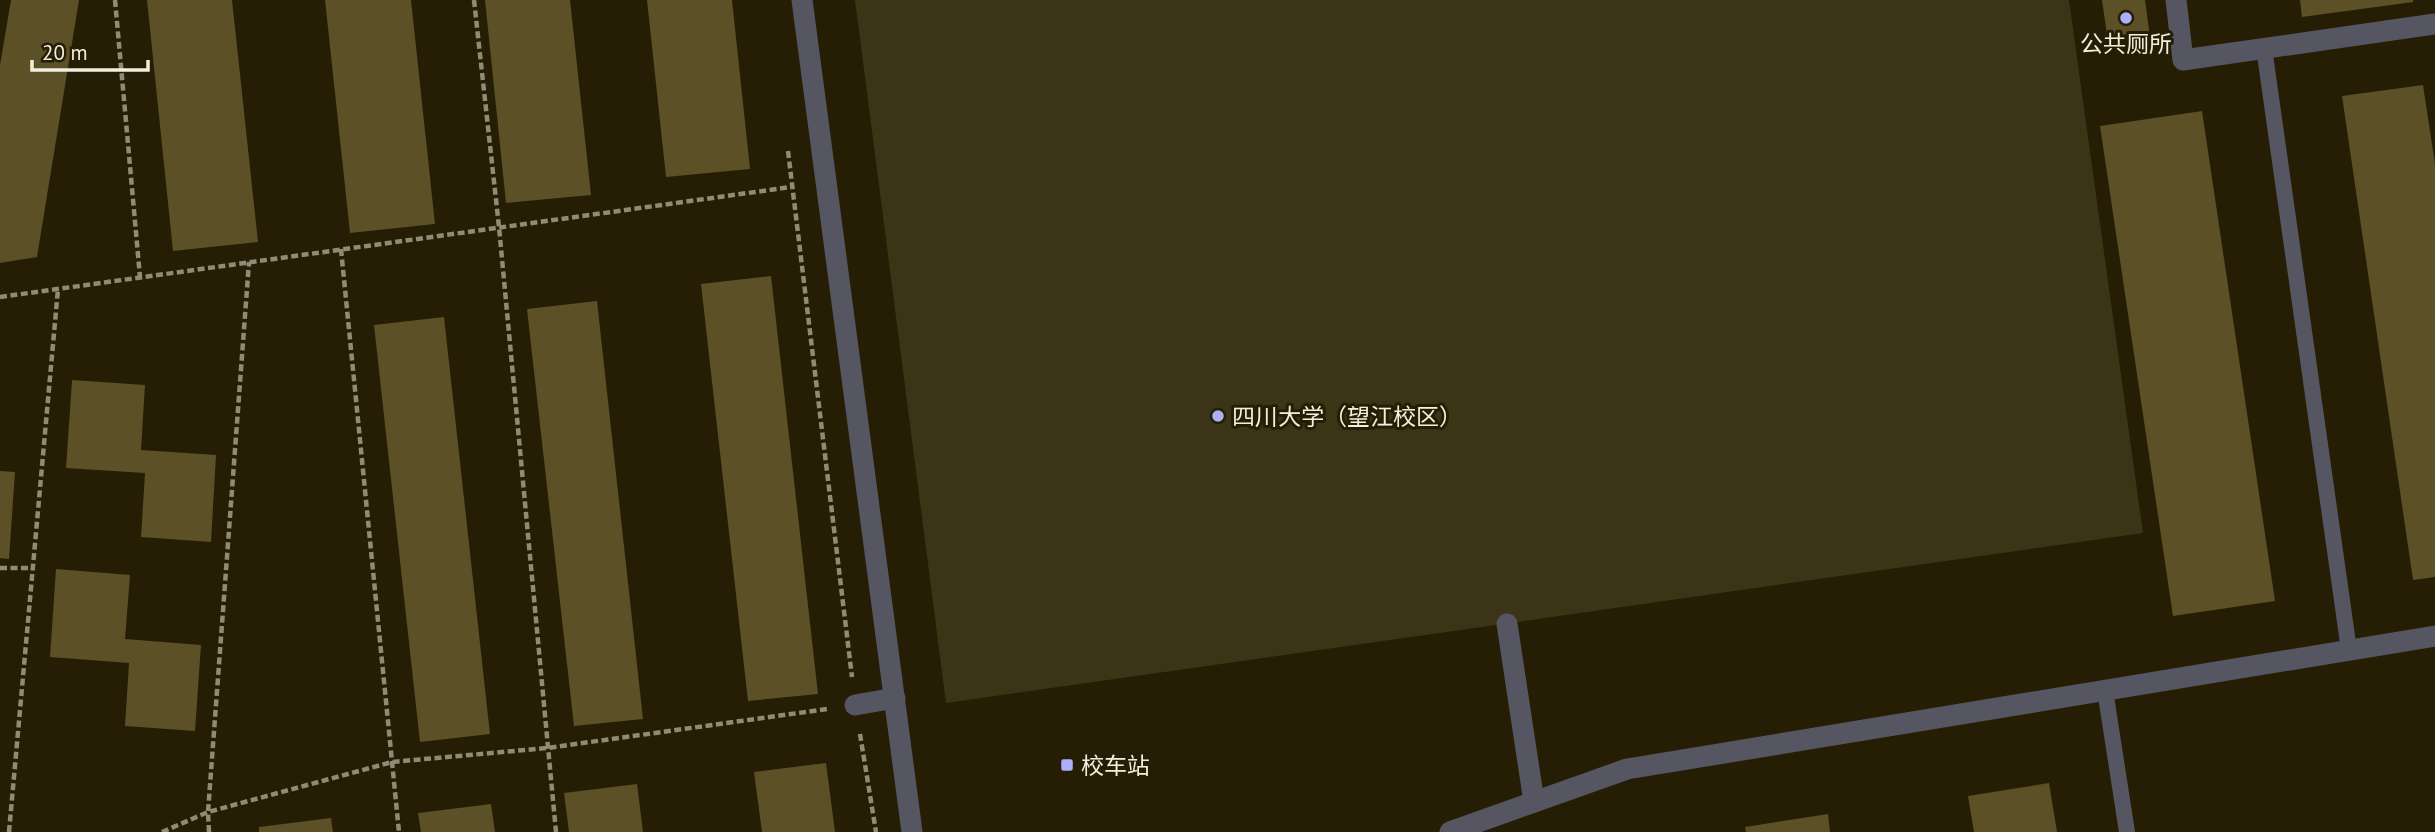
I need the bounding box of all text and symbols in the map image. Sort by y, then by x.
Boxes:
marker: 公共厕所 [2118,10,2134,26]
scale bar [32,28,147,72]
place label: 公共厕所 [2080,29,2172,58]
text: 20 m [42,39,88,66]
place label: 四川大学（望江校区） [1232,402,1462,431]
marker: 四川大学（望江校区） [1210,408,1226,424]
place label: 校车站 [1081,751,1150,780]
marker: 校车站 [1059,757,1075,773]

